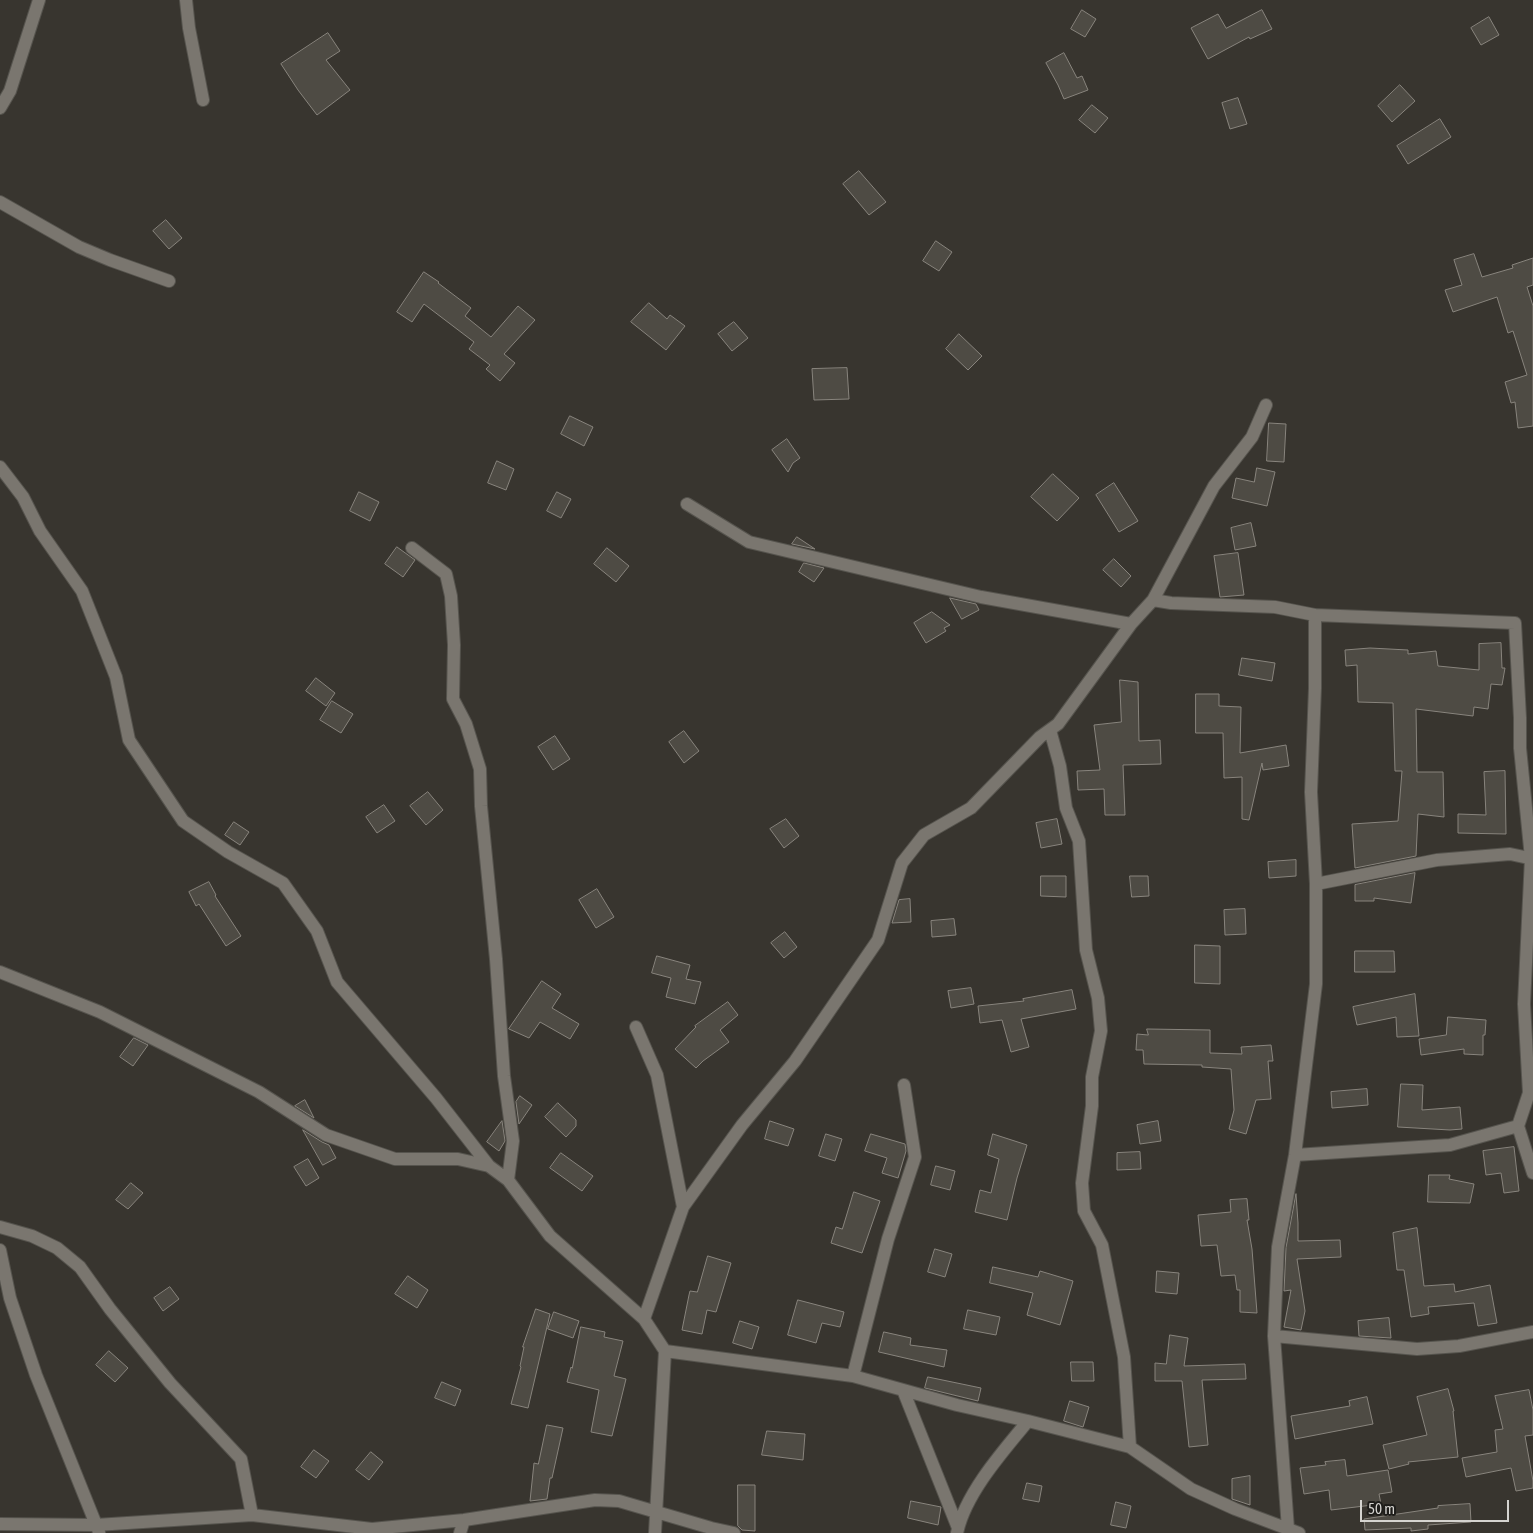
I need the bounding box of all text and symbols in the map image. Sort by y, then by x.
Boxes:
scale bar [1363,1490,1512,1522]
text: 50 m [1368,1500,1395,1517]

